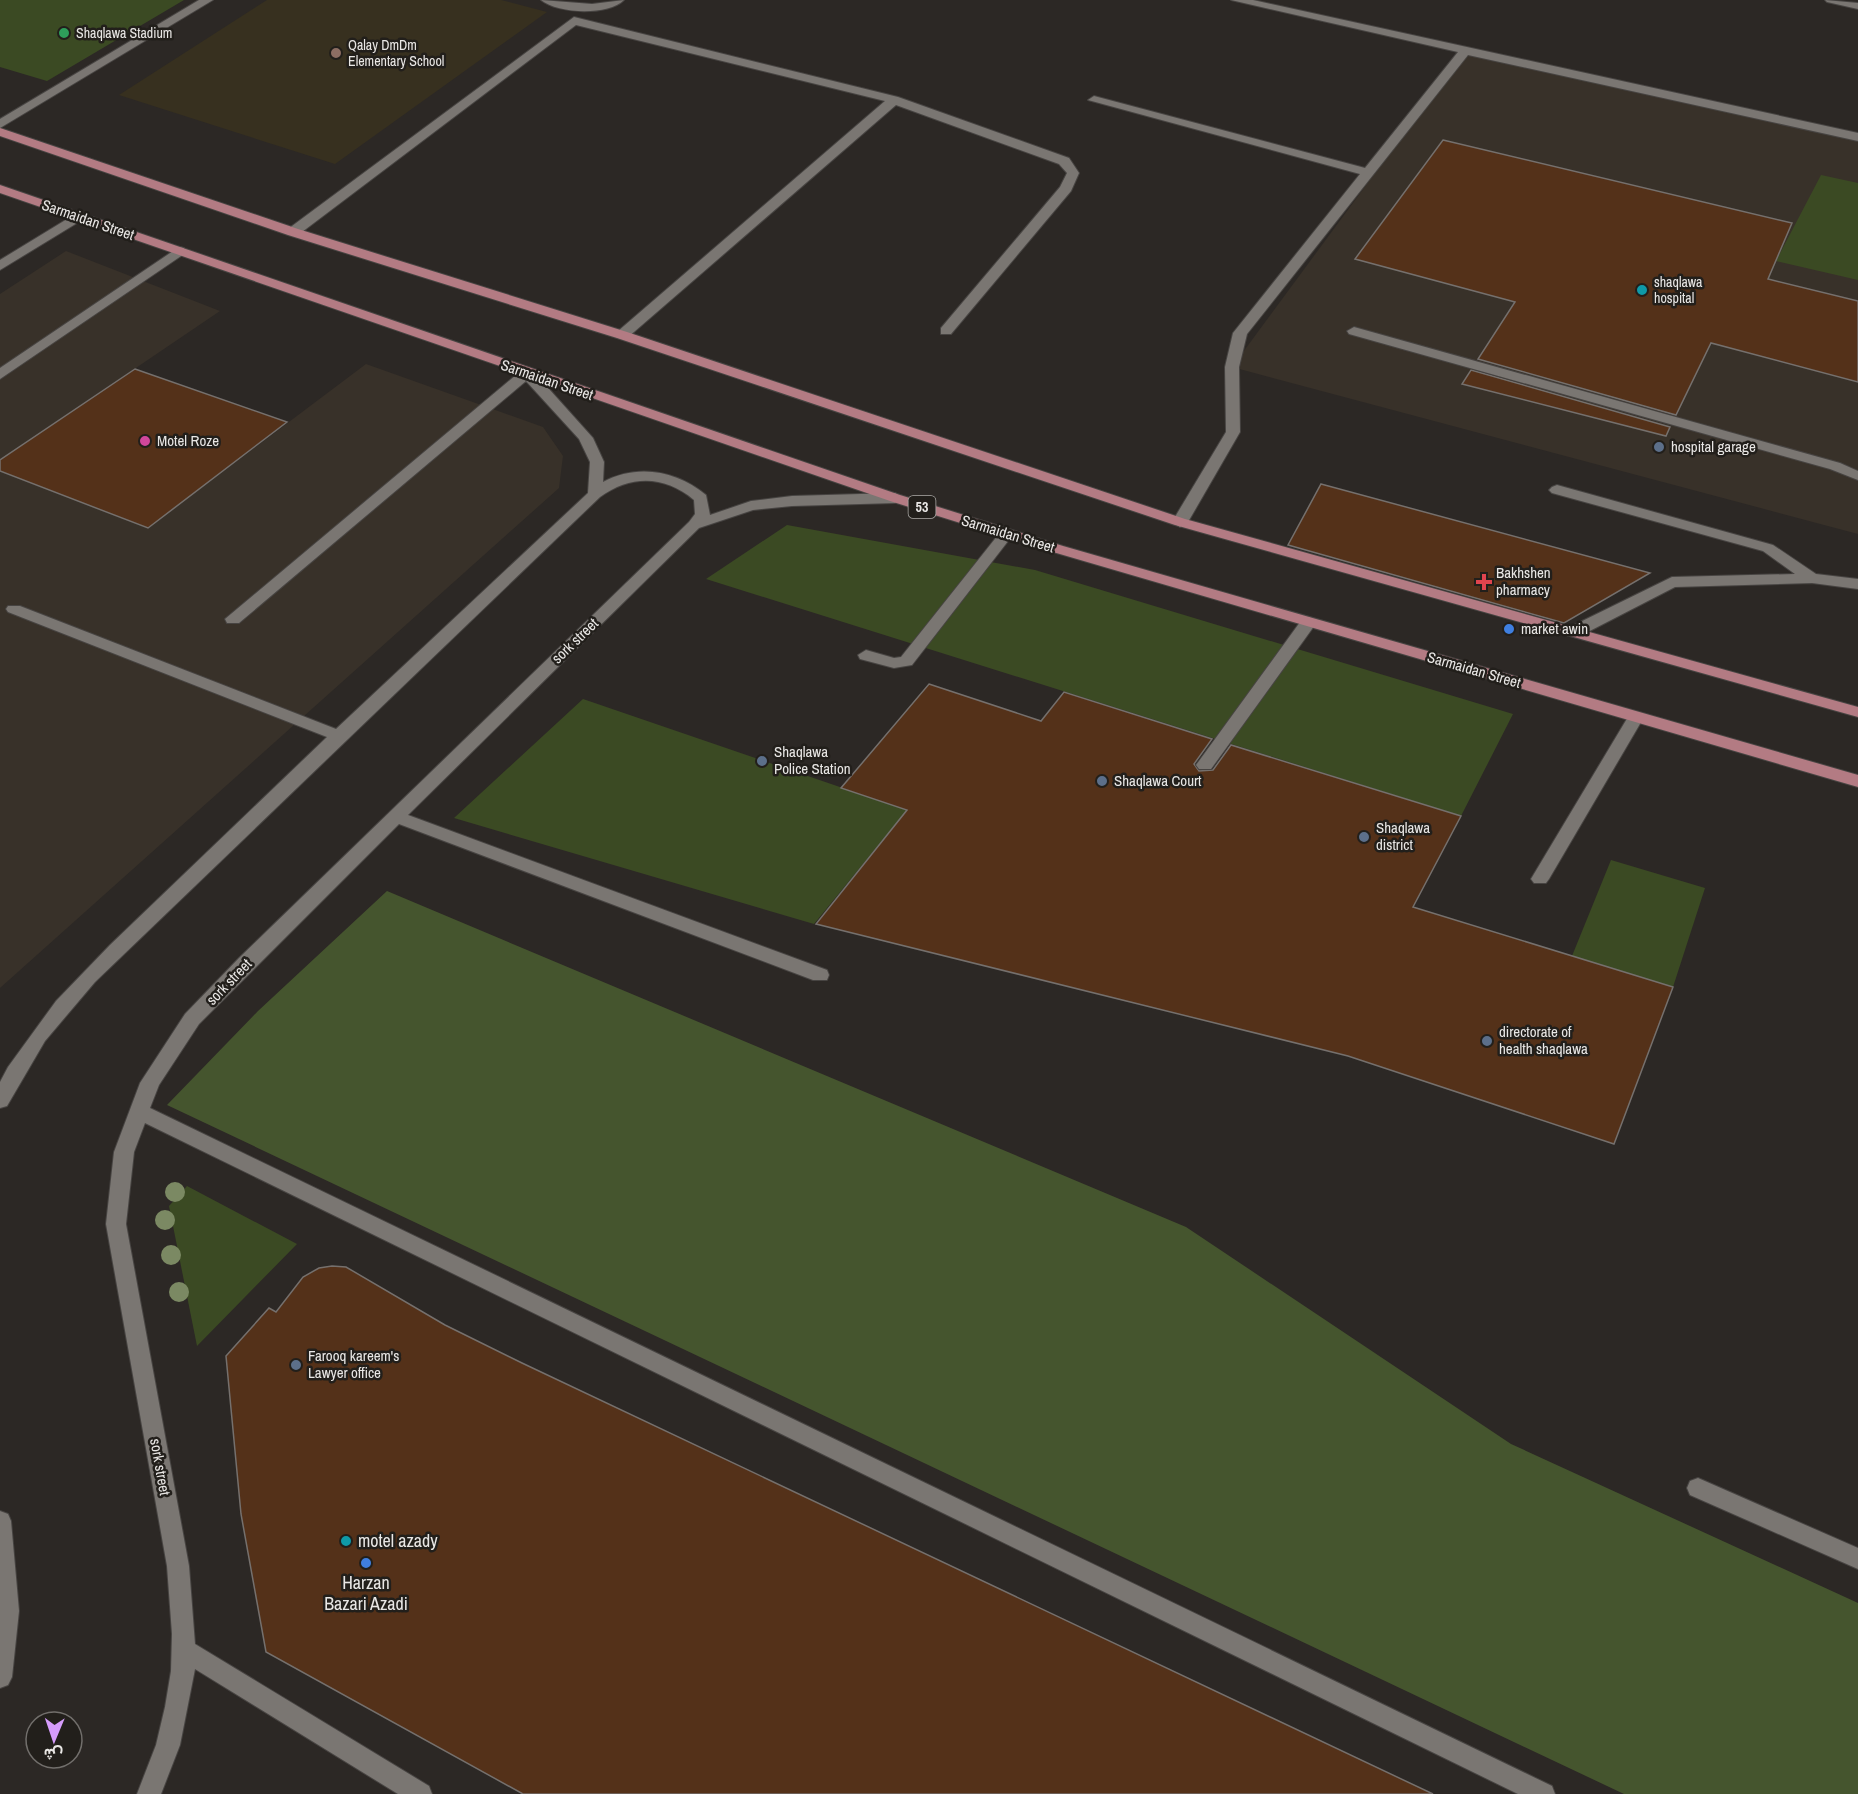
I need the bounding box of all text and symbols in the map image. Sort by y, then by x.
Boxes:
place label: Shaqlawa Stadium [76,24,172,42]
marker: Shaqlawa Stadium [57,26,71,40]
place label: Qalay DmDm Elementary School [348,36,444,70]
marker: Qalay DmDm Elementary School [329,46,343,60]
street label: Sarmaidan Street [39,194,138,245]
place label: shaqlawa hospital [1654,273,1703,307]
marker: shaqlawa hospital [1635,283,1649,297]
street label: Sarmaidan Street [498,354,597,405]
place label: Motel Roze [157,430,219,451]
marker: Motel Roze [138,434,152,448]
place label: hospital garage [1671,436,1756,457]
marker: hospital garage [1652,440,1666,454]
road number: 53 [908,496,936,518]
street label: Sarmaidan Street [959,509,1058,558]
place label: Bakhshen pharmacy [1496,562,1551,600]
marker: Bakhshen pharmacy [1477,575,1491,589]
street label: sork street [547,613,603,668]
place label: market awin [1521,618,1588,639]
marker: market awin [1502,622,1516,636]
street label: Sarmaidan Street [1425,646,1524,693]
place label: Shaqlawa Police Station [774,741,851,779]
marker: Shaqlawa Police Station [755,754,769,768]
place label: Shaqlawa Court [1114,770,1202,791]
marker: Shaqlawa Court [1095,774,1109,788]
place label: Shaqlawa district [1376,817,1430,855]
marker: Shaqlawa district [1357,830,1371,844]
street label: sork street [201,953,257,1010]
place label: directorate of health shaqlawa [1499,1021,1588,1059]
marker: directorate of health shaqlawa [1480,1034,1494,1048]
place label: Farooq kareem's Lawyer office [308,1345,399,1383]
marker: Farooq kareem's Lawyer office [289,1358,303,1372]
street label: sork street [145,1437,176,1498]
place label: motel azady [358,1528,438,1553]
marker: motel azady [339,1534,353,1548]
marker: Harzan Bazari Azadi [359,1556,373,1570]
place label: Harzan Bazari Azadi [324,1570,408,1616]
north arrow [24,1710,84,1770]
text: ش [43,1744,63,1766]

